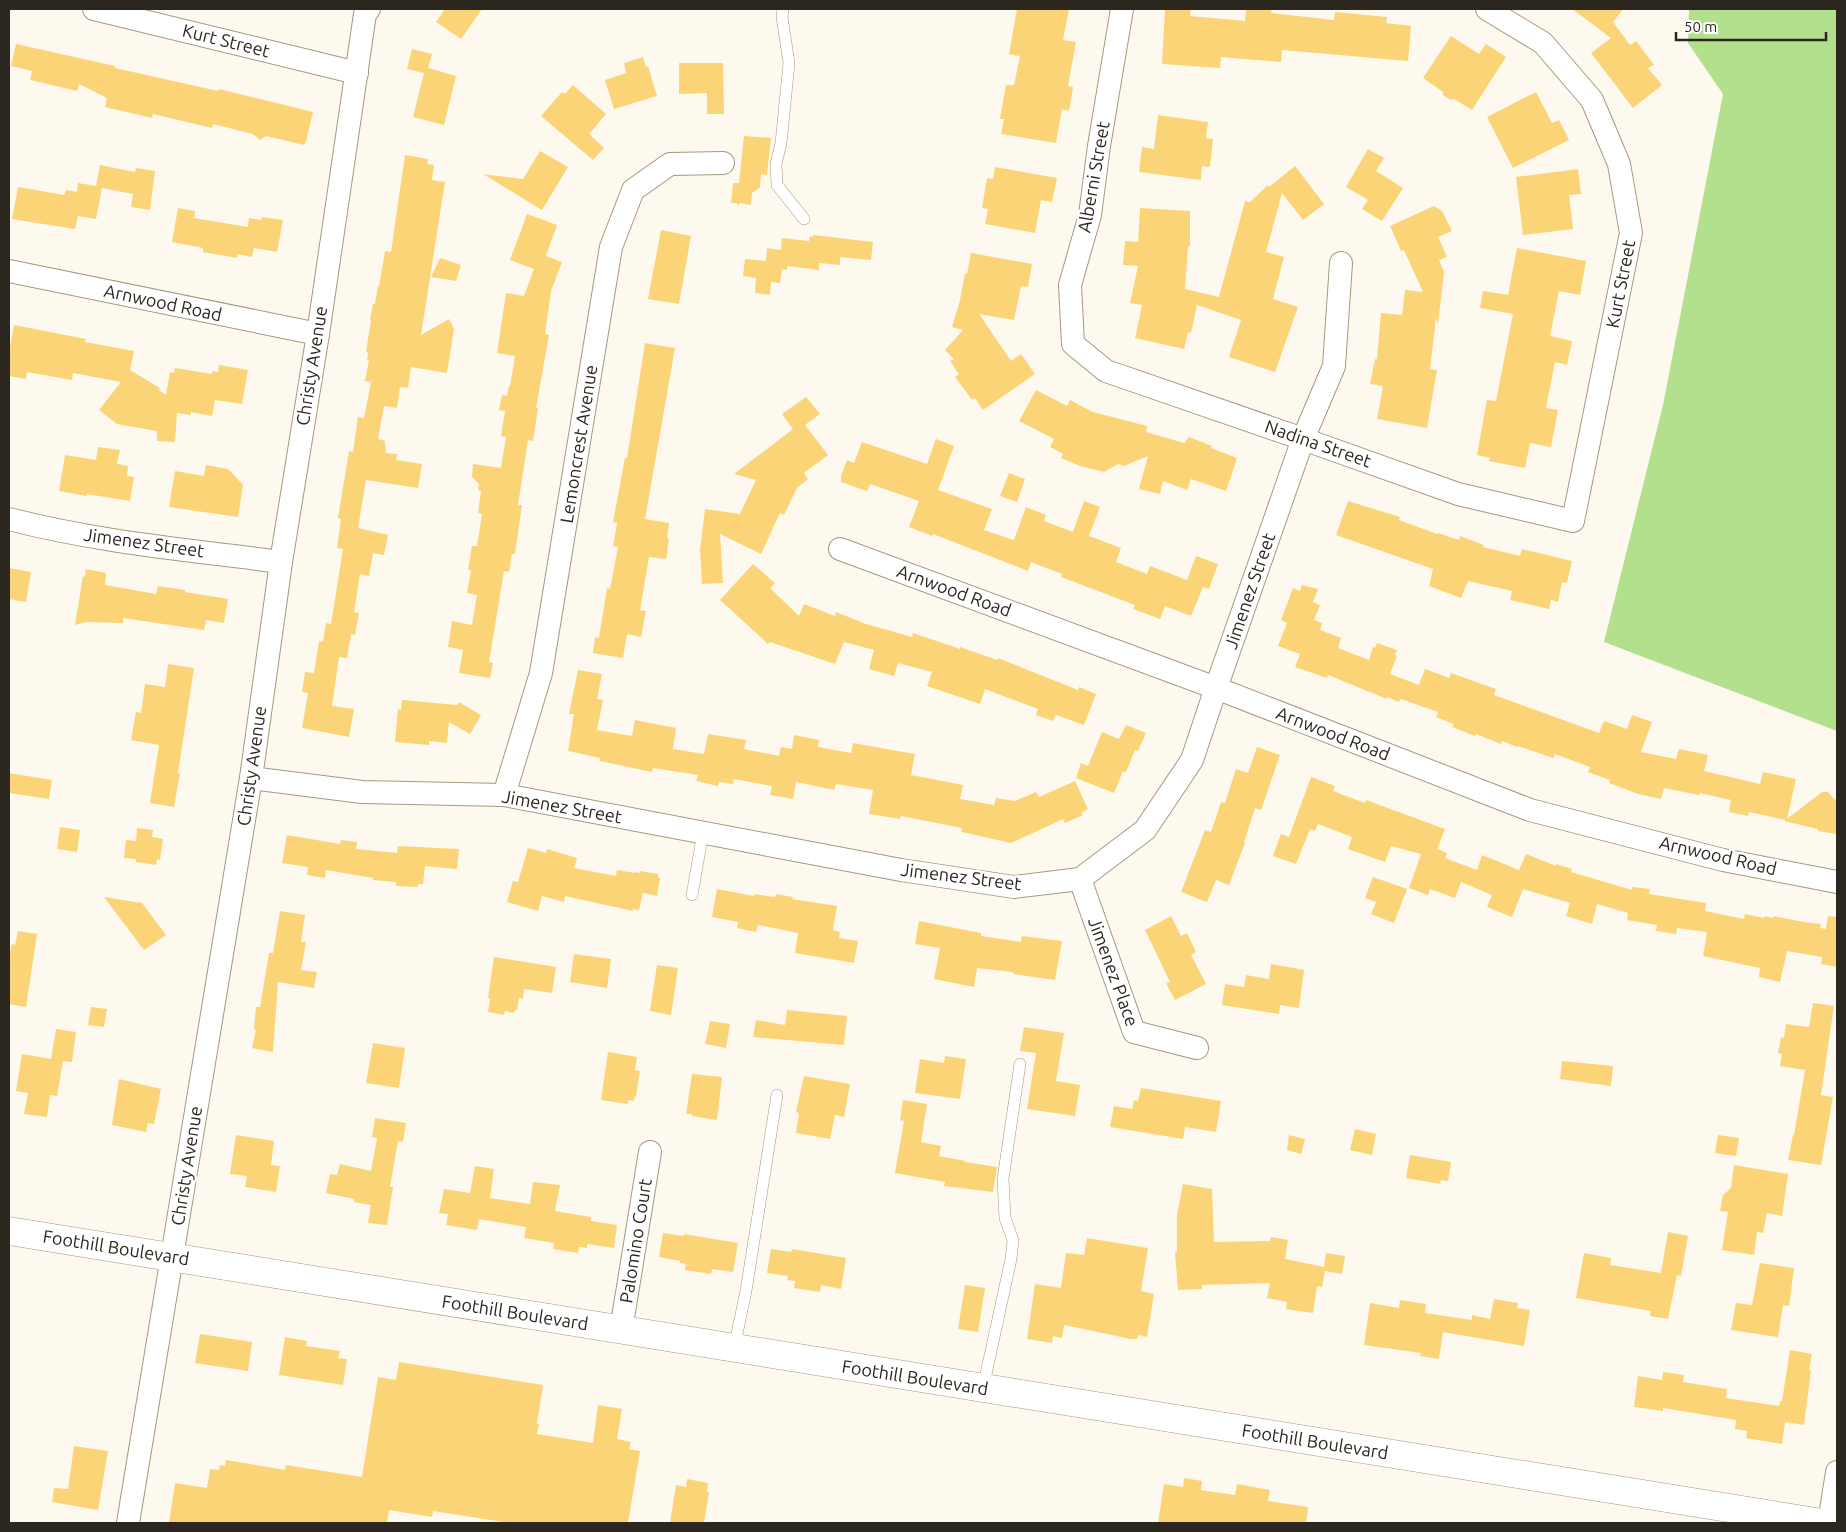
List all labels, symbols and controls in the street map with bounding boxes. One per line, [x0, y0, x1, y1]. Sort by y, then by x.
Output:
scale bar [1676, 10, 1826, 42]
text: 50 m [1684, 18, 1717, 35]
street label: Kurt Street [180, 20, 272, 61]
street label: Alberni Street [1073, 120, 1113, 234]
street label: Kurt Street [1602, 238, 1638, 330]
street label: Arnwood Road [102, 280, 224, 324]
street label: Christy Avenue [292, 305, 330, 427]
street label: Lemoncrest Avenue [556, 363, 600, 525]
street label: Nadina Street [1263, 416, 1374, 471]
street label: Jimenez Street [83, 524, 206, 560]
street label: Jimenez Street [1220, 530, 1278, 651]
street label: Arnwood Road [895, 560, 1014, 620]
street label: Arnwood Road [1274, 702, 1393, 764]
street label: Christy Avenue [233, 705, 269, 827]
street label: Jimenez Street [501, 786, 624, 826]
street label: Arnwood Road [1658, 832, 1779, 878]
street label: Jimenez Street [900, 859, 1023, 893]
street label: Jimenez Place [1085, 915, 1143, 1029]
street label: Christy Avenue [167, 1105, 205, 1227]
street label: Palomino Court [615, 1177, 655, 1304]
street label: Foothill Boulevard [41, 1226, 191, 1268]
street label: Foothill Boulevard [440, 1291, 590, 1333]
street label: Foothill Boulevard [840, 1356, 990, 1398]
street label: Foothill Boulevard [1240, 1420, 1390, 1462]

